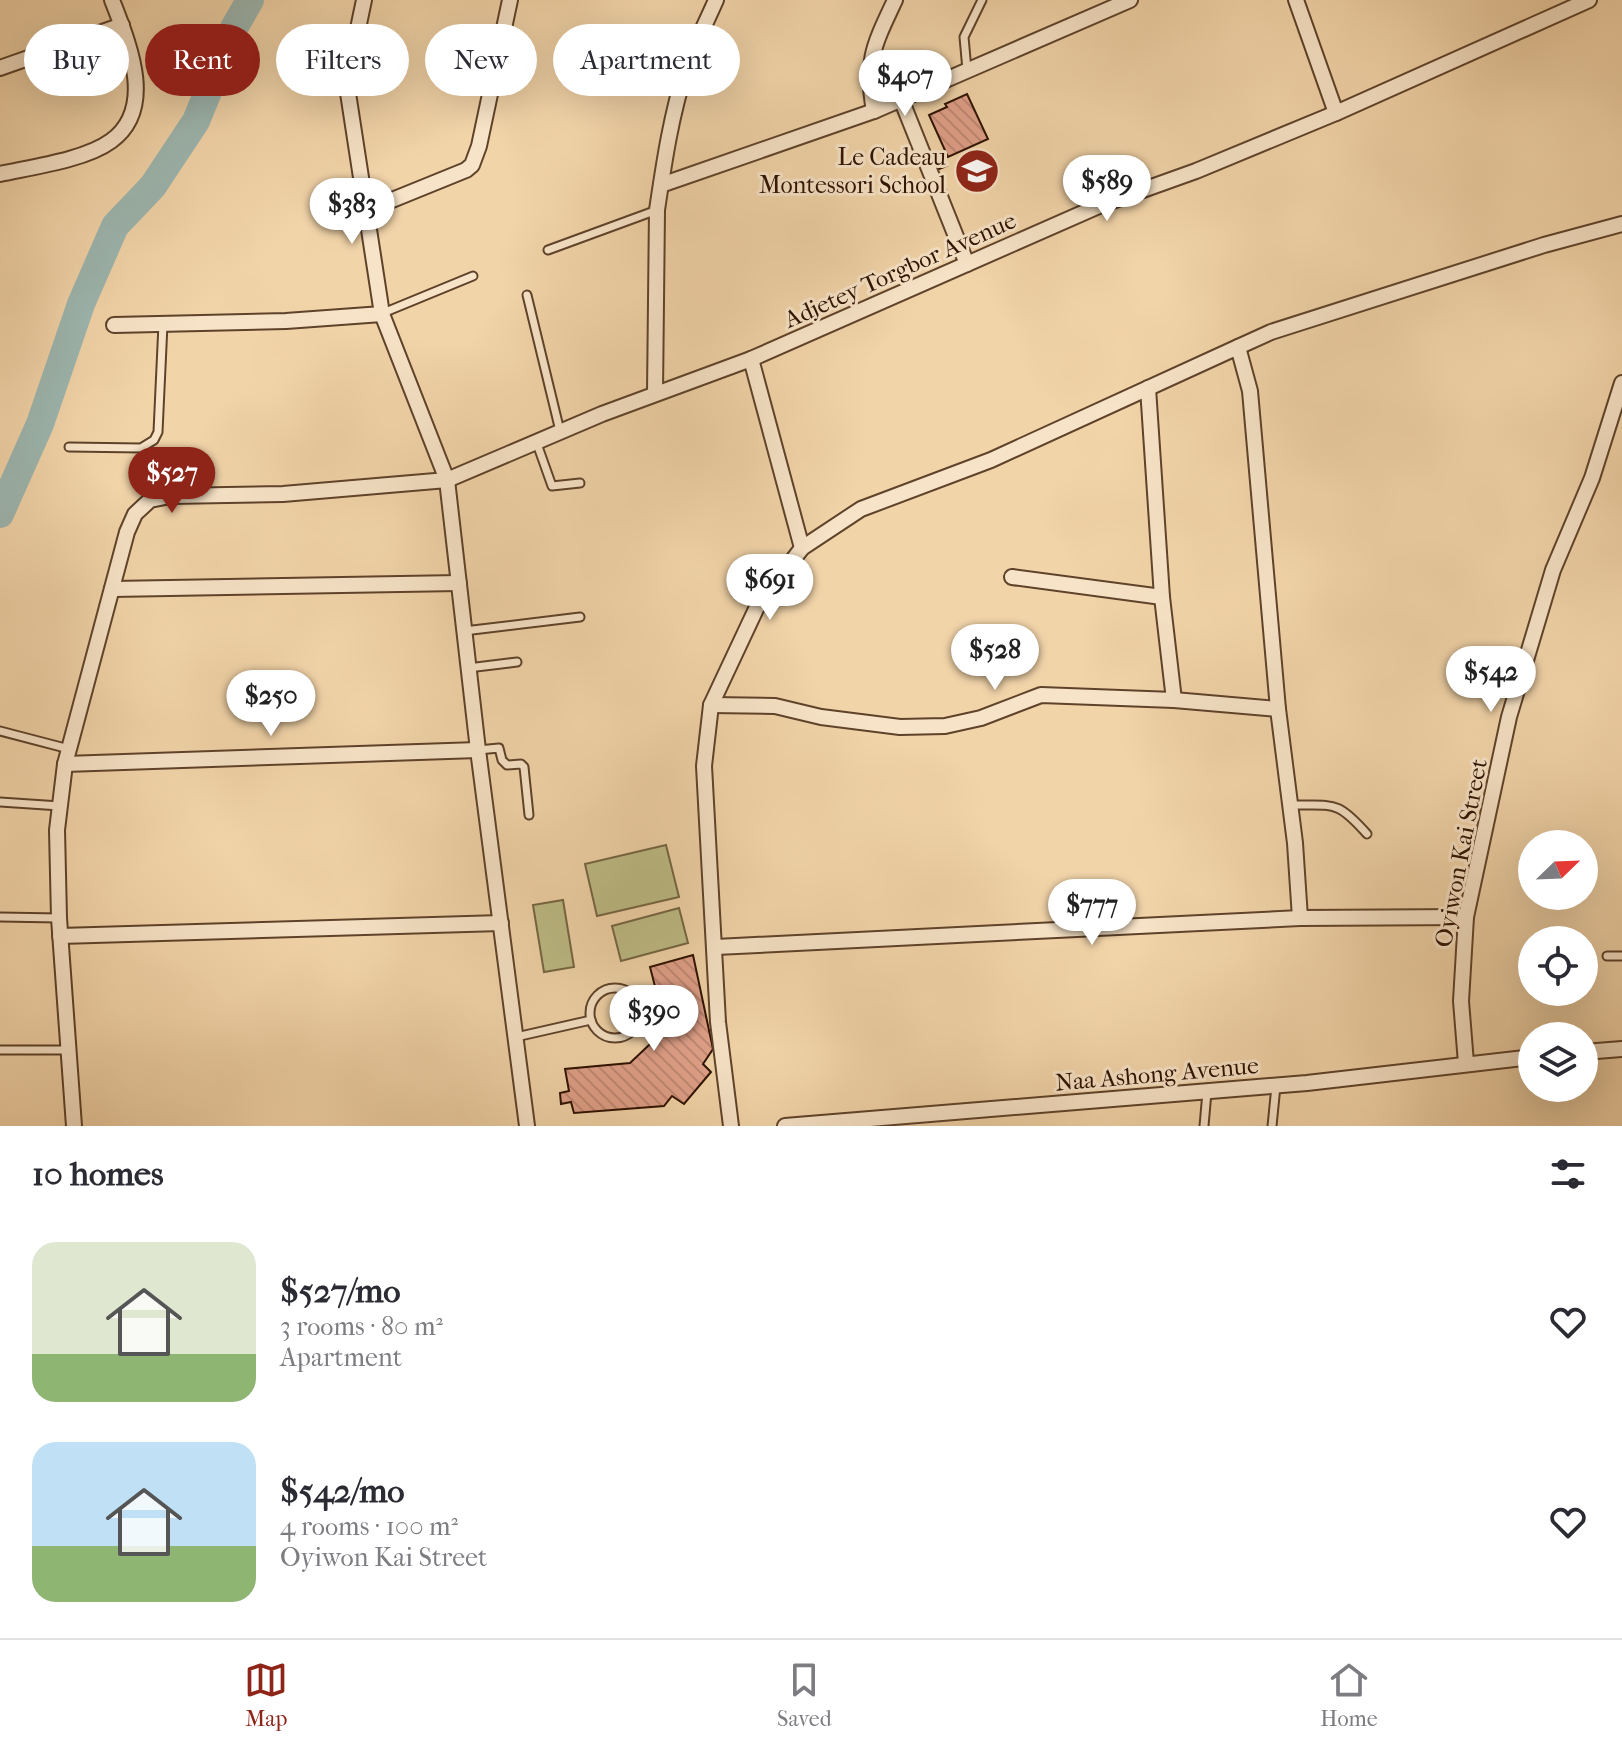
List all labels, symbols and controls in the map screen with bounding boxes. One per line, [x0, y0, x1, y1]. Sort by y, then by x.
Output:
chip: Buy [24, 24, 129, 96]
chip: Rent [145, 24, 260, 96]
chip: Filters [276, 24, 409, 96]
chip: New [425, 24, 537, 96]
chip: Apartment [553, 24, 740, 96]
pin: $407 [858, 50, 952, 118]
text: $407 [877, 60, 933, 91]
place label: Le Cadeau Montessori School [759, 143, 946, 199]
school or university icon: Le Cadeau Montessori School [953, 147, 1001, 195]
pin: $589 [1060, 155, 1154, 223]
text: $589 [1081, 165, 1133, 196]
pin: $383 [305, 178, 399, 246]
text: $383 [328, 188, 376, 219]
street label: Adjetey Torgbor Avenue [779, 206, 1020, 334]
pin: $527 [125, 447, 219, 515]
text: $527 [146, 457, 198, 488]
pin: $691 [723, 554, 817, 622]
text: $691 [744, 564, 796, 595]
pin: $528 [948, 624, 1042, 692]
text: $528 [969, 634, 1021, 665]
pin: $542 [1444, 646, 1538, 714]
text: $542 [1464, 656, 1518, 687]
pin: $250 [224, 670, 318, 738]
text: $250 [244, 680, 298, 711]
street label: Oyiwon Kai Street [1429, 756, 1493, 950]
north arrow [1518, 830, 1598, 910]
map controls [1518, 830, 1598, 1102]
pin: $777 [1045, 879, 1139, 947]
text: $777 [1066, 889, 1118, 920]
button: locate [1518, 926, 1598, 1006]
pin: $390 [607, 985, 701, 1053]
text: $390 [628, 995, 680, 1026]
button: layers [1518, 1022, 1598, 1102]
street label: Naa Ashong Avenue [1054, 1051, 1260, 1097]
icon: filters [1546, 1152, 1590, 1196]
text: 10 homes [32, 1154, 163, 1194]
text: $527/mo [280, 1271, 401, 1311]
icon: home [96, 1274, 192, 1370]
icon: heart [1546, 1300, 1590, 1344]
text: 3 rooms · 80 m² [280, 1311, 443, 1342]
text: Apartment [280, 1342, 402, 1373]
text: $542/mo [280, 1471, 405, 1511]
icon: home [96, 1474, 192, 1570]
icon: heart [1546, 1500, 1590, 1544]
text: 4 rooms · 100 m² [280, 1511, 458, 1542]
text: Oyiwon Kai Street [280, 1542, 487, 1573]
tab: Map [244, 1658, 288, 1732]
tab: Saved [777, 1658, 832, 1732]
tab: Home [1320, 1658, 1378, 1732]

